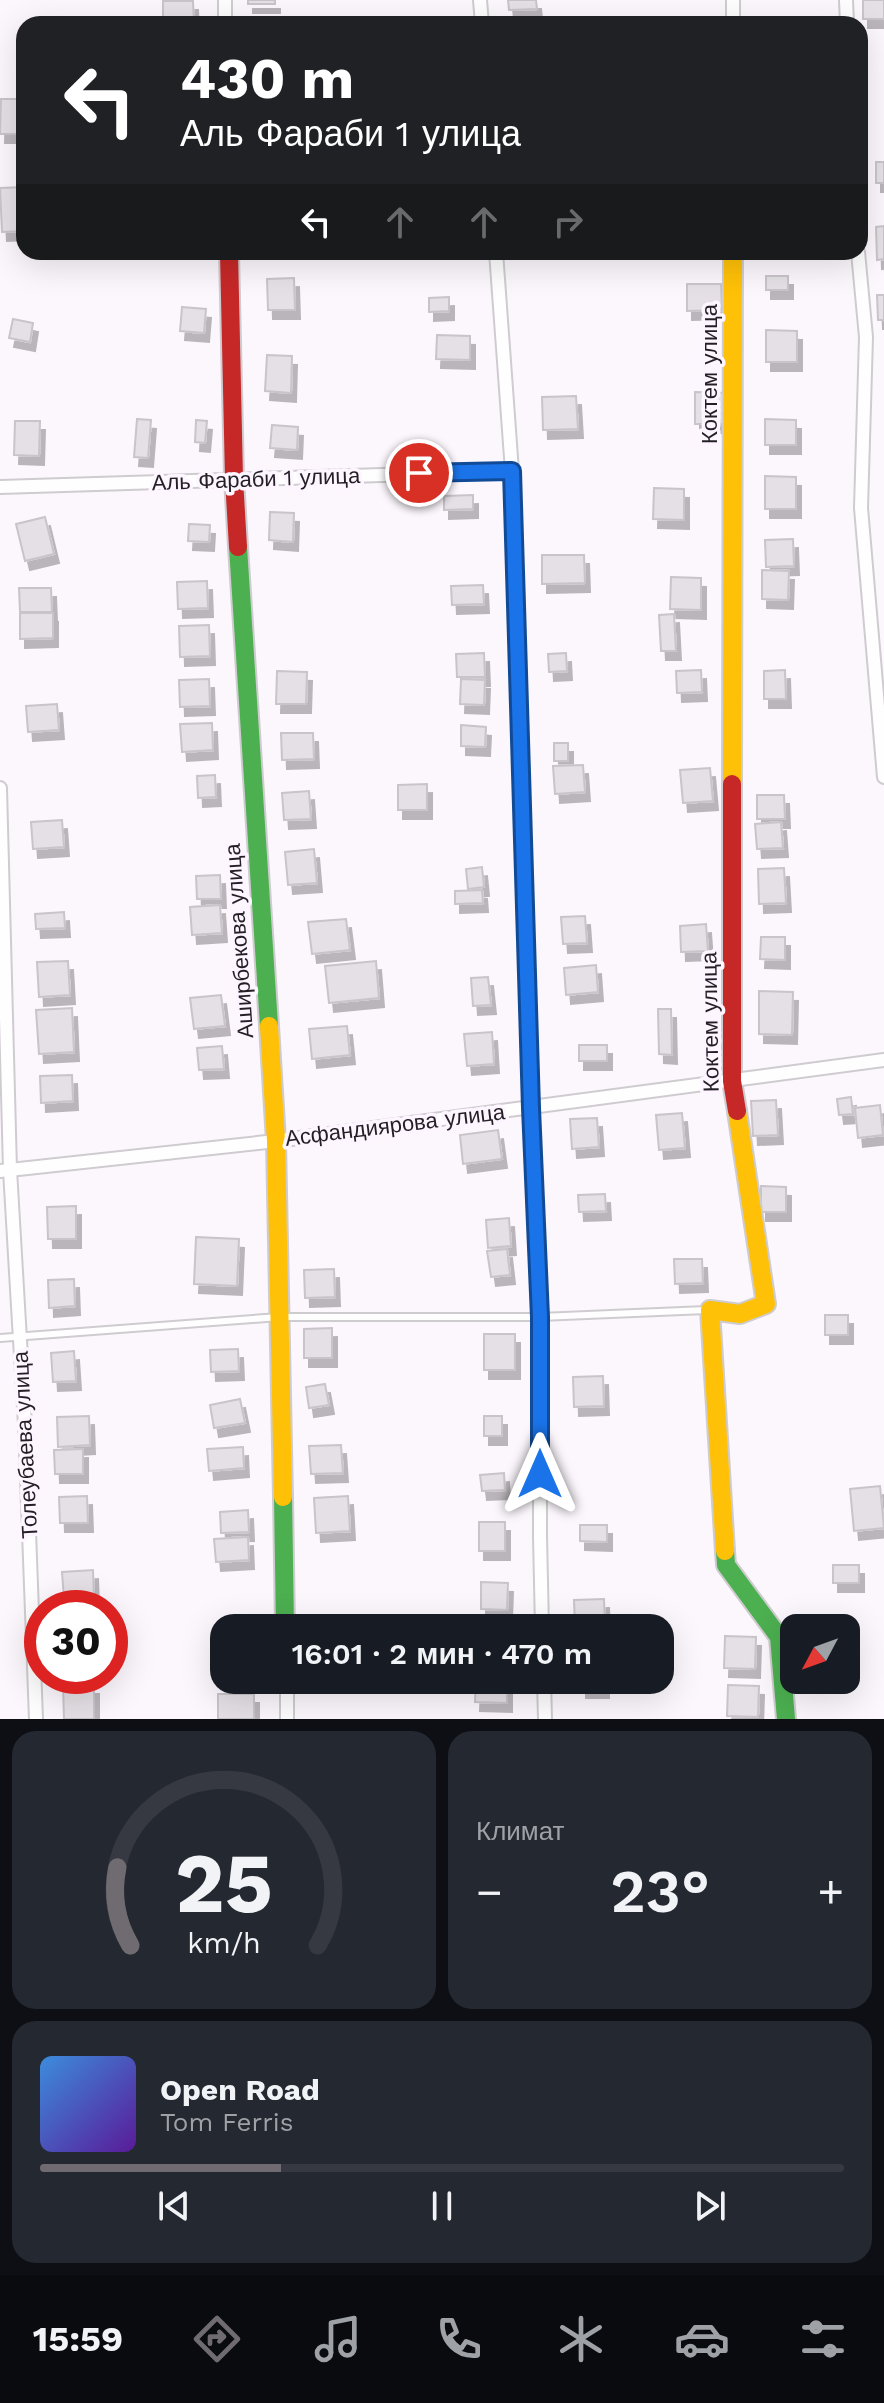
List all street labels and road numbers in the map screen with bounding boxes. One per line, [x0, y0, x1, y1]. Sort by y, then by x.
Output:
street label: Коктем улица [697, 303, 722, 444]
street label: Аль Фараби 1 улица [151, 463, 361, 495]
street label: Аширбекова улица [220, 842, 258, 1039]
street label: Коктем улица [696, 951, 724, 1092]
street label: Асфандиярова улица [284, 1099, 507, 1151]
street label: Толеубаева улица [8, 1350, 42, 1539]

